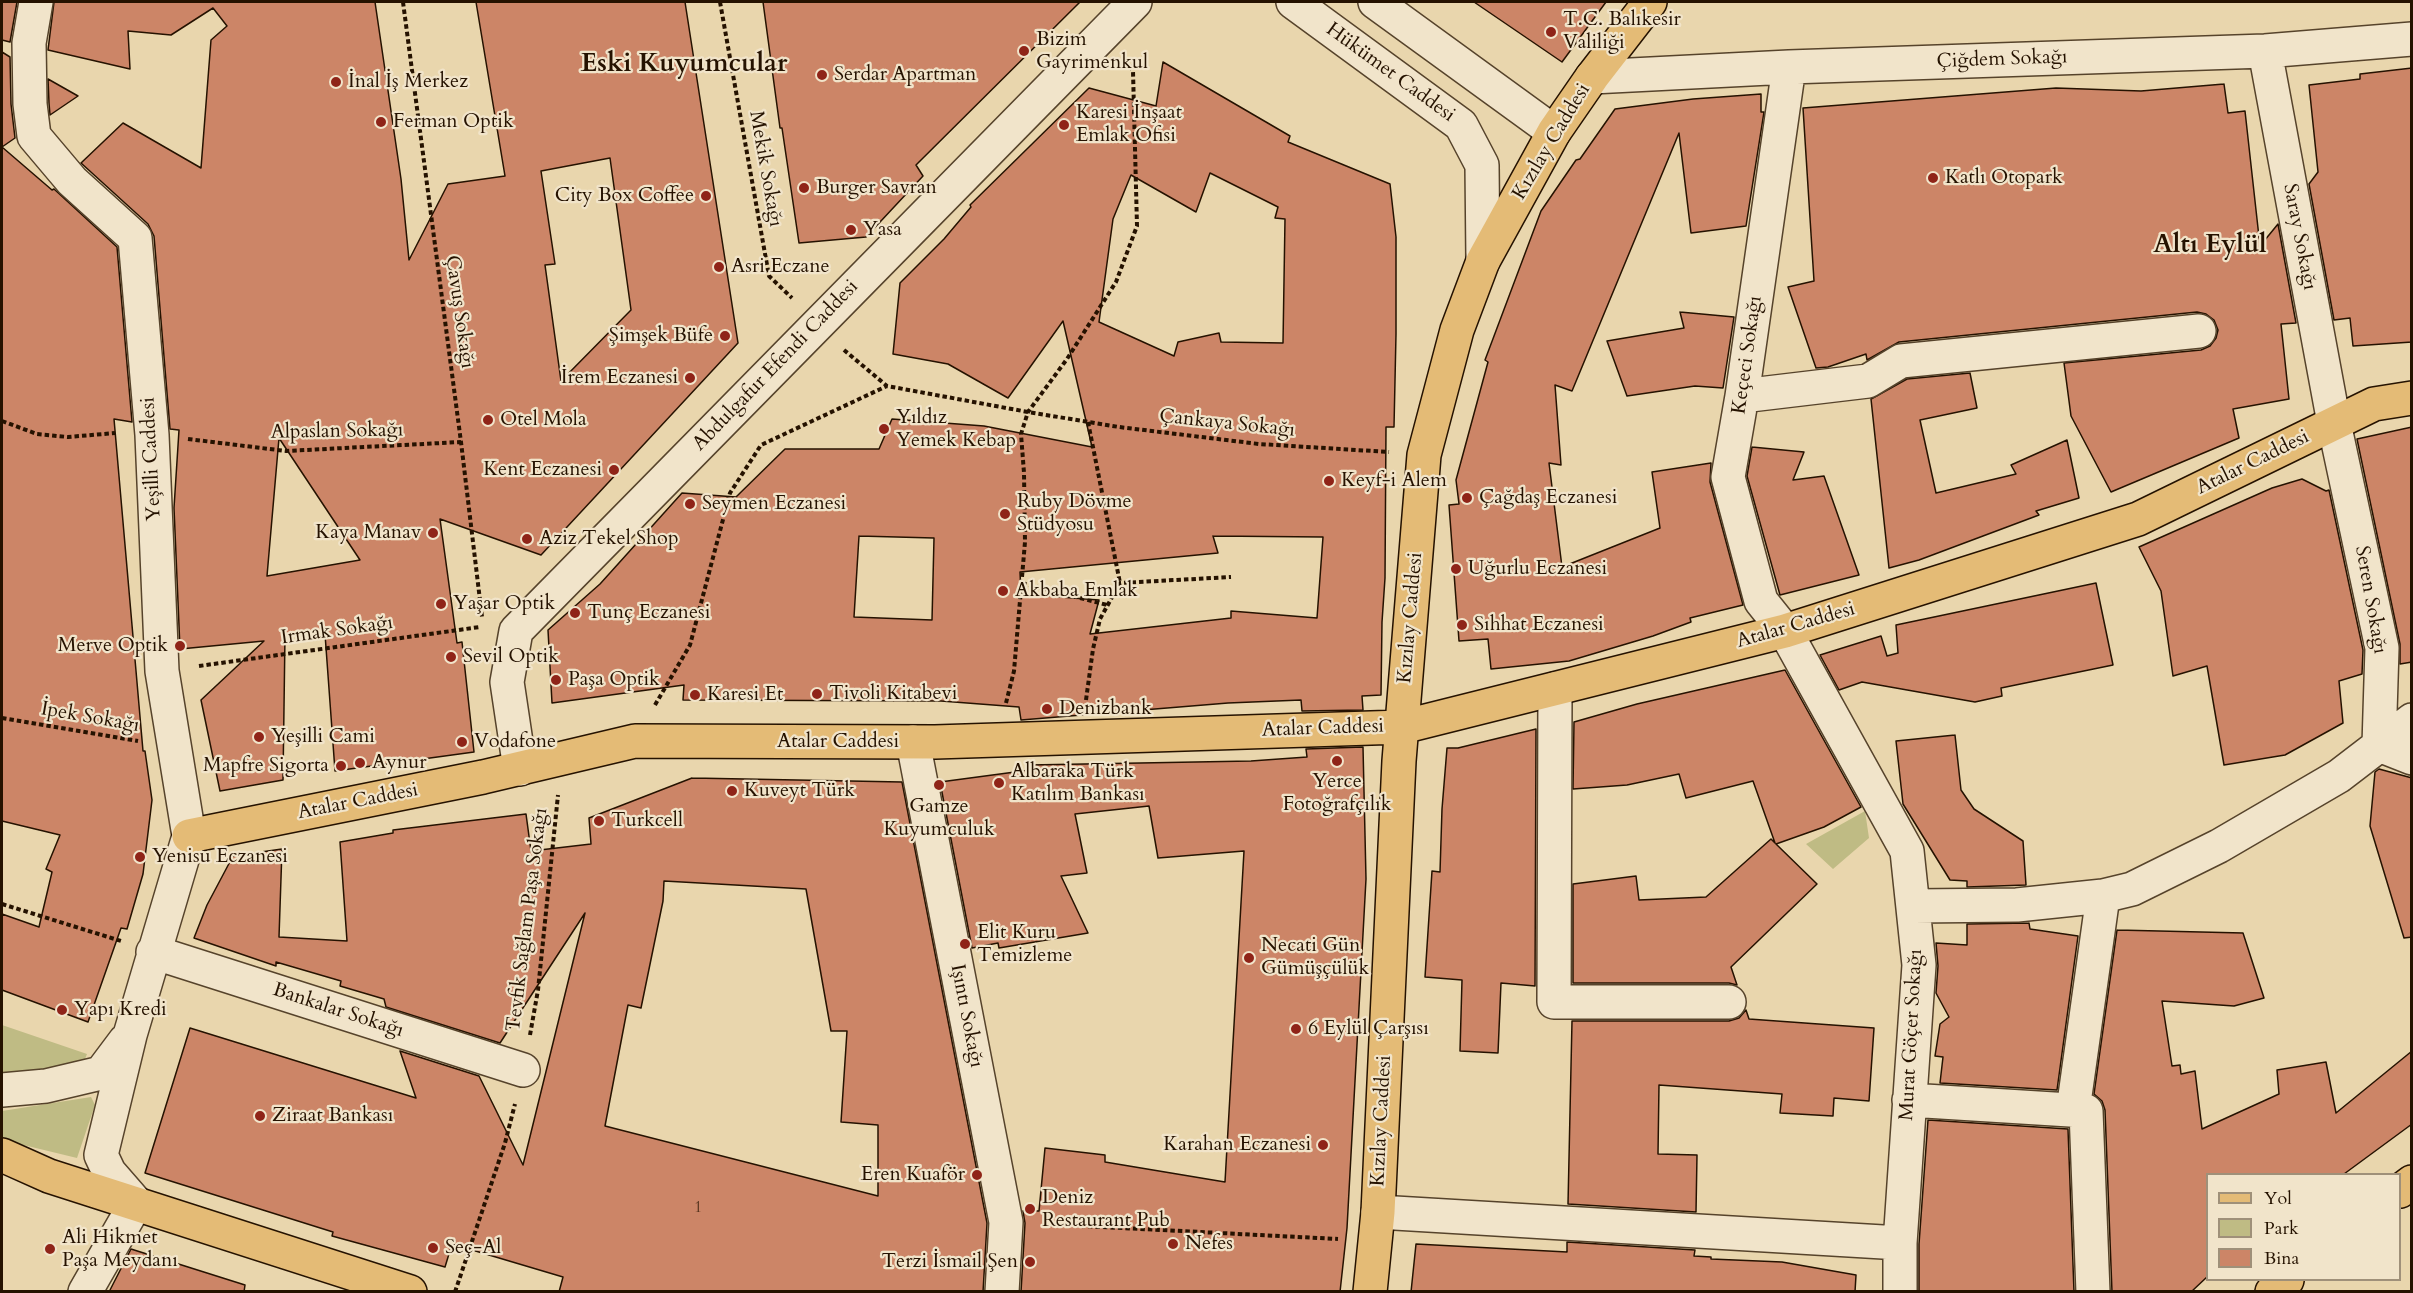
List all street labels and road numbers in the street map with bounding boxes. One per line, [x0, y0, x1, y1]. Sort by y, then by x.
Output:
street label: Hükümet Caddesi [1321, 18, 1459, 128]
street label: Çiğdem Sokağı [1936, 46, 2068, 74]
street label: Kızılay Caddesi [1508, 80, 1596, 204]
street label: Mekik Sokağı [743, 109, 787, 229]
street label: Saray Sokağı [2277, 182, 2321, 292]
street label: Çavuş Sokağı [439, 254, 479, 370]
street label: Abdulgafur Efendi Caddesi [688, 276, 864, 456]
street label: Keçeci Sokağı [1728, 294, 1768, 416]
street label: Yeşilli Caddesi [137, 396, 167, 522]
street label: Çankaya Sokağı [1158, 405, 1296, 443]
street label: Alpaslan Sokağı [270, 419, 404, 445]
street label: Atalar Caddesi [2193, 425, 2313, 501]
street label: Seren Sokağı [2349, 544, 2391, 656]
street label: Kızılay Caddesi [1393, 552, 1429, 684]
street label: Atalar Caddesi [1734, 598, 1858, 654]
street label: Irmak Sokağı [279, 611, 395, 651]
street label: İpek Sokağı [39, 698, 141, 738]
street label: Atalar Caddesi [1262, 715, 1384, 743]
street label: Atalar Caddesi [777, 730, 899, 754]
street label: Atalar Caddesi [296, 779, 420, 825]
street label: Tevfik Sağlam Paşa Sokağı [502, 807, 554, 1033]
street label: Murat Göçer Sokağı [1896, 949, 1928, 1121]
street label: Işıntı Sokağı [944, 962, 988, 1070]
street label: Bankalar Sokağı [269, 979, 407, 1043]
street label: Kızılay Caddesi [1367, 1055, 1397, 1187]

